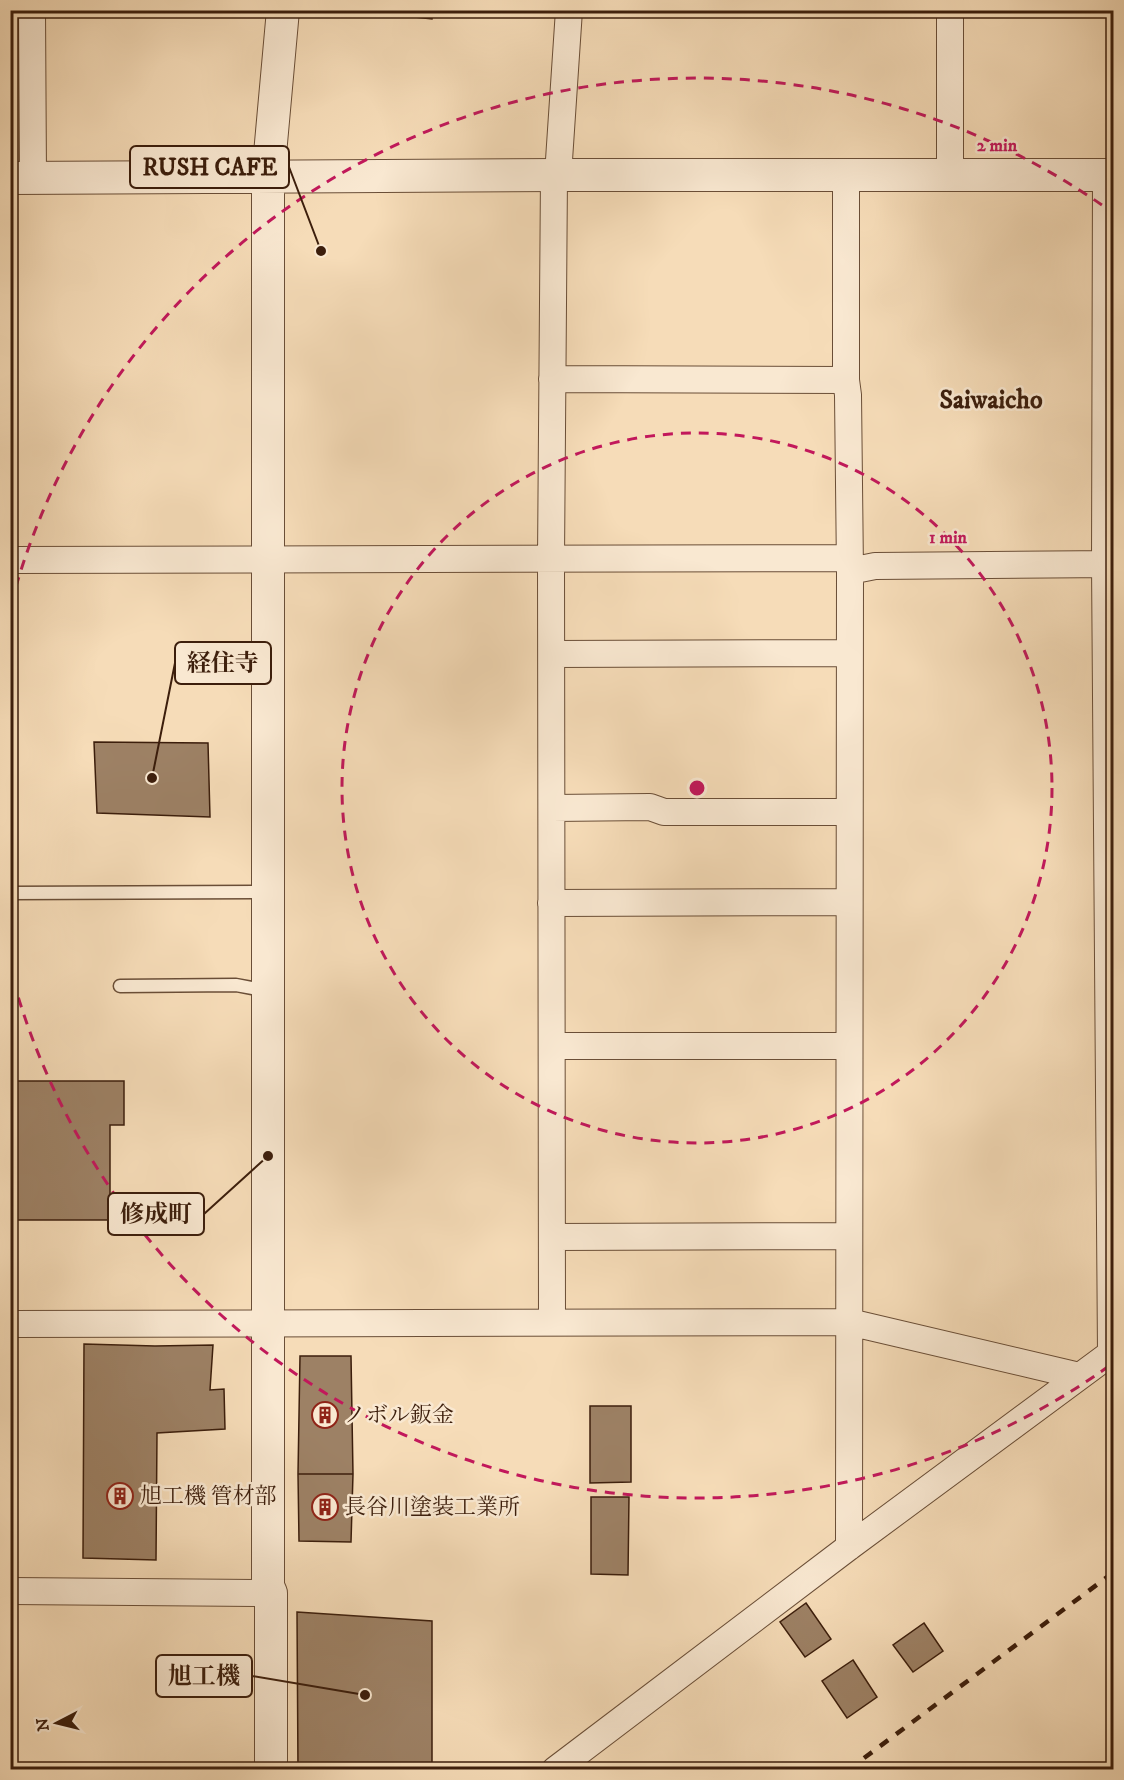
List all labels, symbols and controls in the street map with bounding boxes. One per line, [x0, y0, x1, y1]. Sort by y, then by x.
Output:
text: 2 min [977, 135, 1018, 157]
callout: RUSH CAFE [130, 146, 289, 188]
text: RUSH CAFE [143, 153, 277, 183]
district label: Saiwaicho [939, 384, 1043, 417]
text: 1 min [929, 527, 968, 549]
callout: 経住寺 [175, 642, 271, 684]
text: 経住寺 [187, 649, 259, 679]
centre of rings [687, 778, 707, 798]
callout: 修成町 [108, 1193, 204, 1235]
text: 修成町 [120, 1200, 192, 1230]
building icon: ノボル鈑金 [310, 1400, 340, 1430]
place label: ノボル鈑金 [344, 1402, 454, 1429]
building icon: 旭工機 管材部 [105, 1481, 135, 1511]
place label: 旭工機 管材部 [140, 1483, 277, 1510]
building icon: 長谷川塗装工業所 [310, 1492, 340, 1522]
place label: 長谷川塗装工業所 [344, 1494, 520, 1521]
callout: 旭工機 [156, 1655, 252, 1697]
text: 旭工機 [168, 1662, 240, 1692]
north arrow [27, 1693, 87, 1753]
text: N [32, 1717, 54, 1732]

